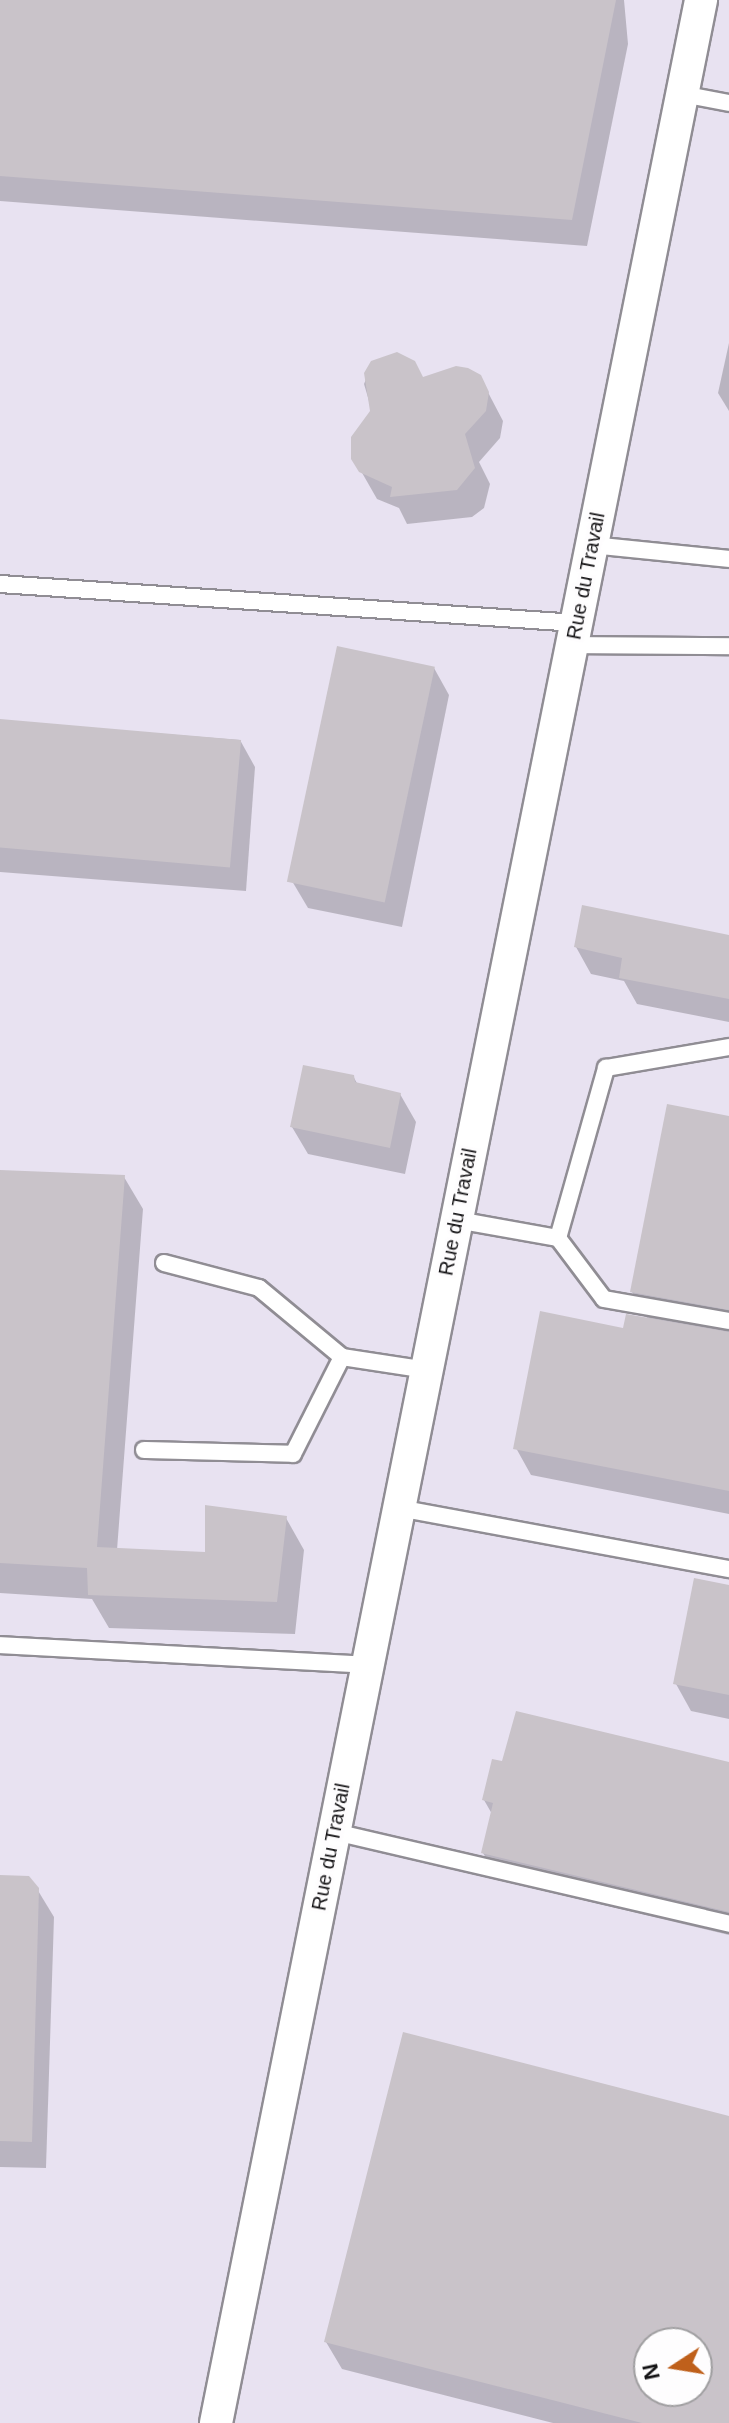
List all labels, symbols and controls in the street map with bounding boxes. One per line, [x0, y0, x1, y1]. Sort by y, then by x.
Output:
street label: Rue du Travail [562, 510, 610, 642]
street label: Rue du Travail [434, 1146, 482, 1278]
street label: Rue du Travail [307, 1781, 355, 1913]
north arrow [633, 2327, 713, 2407]
text: N [637, 2361, 665, 2382]

